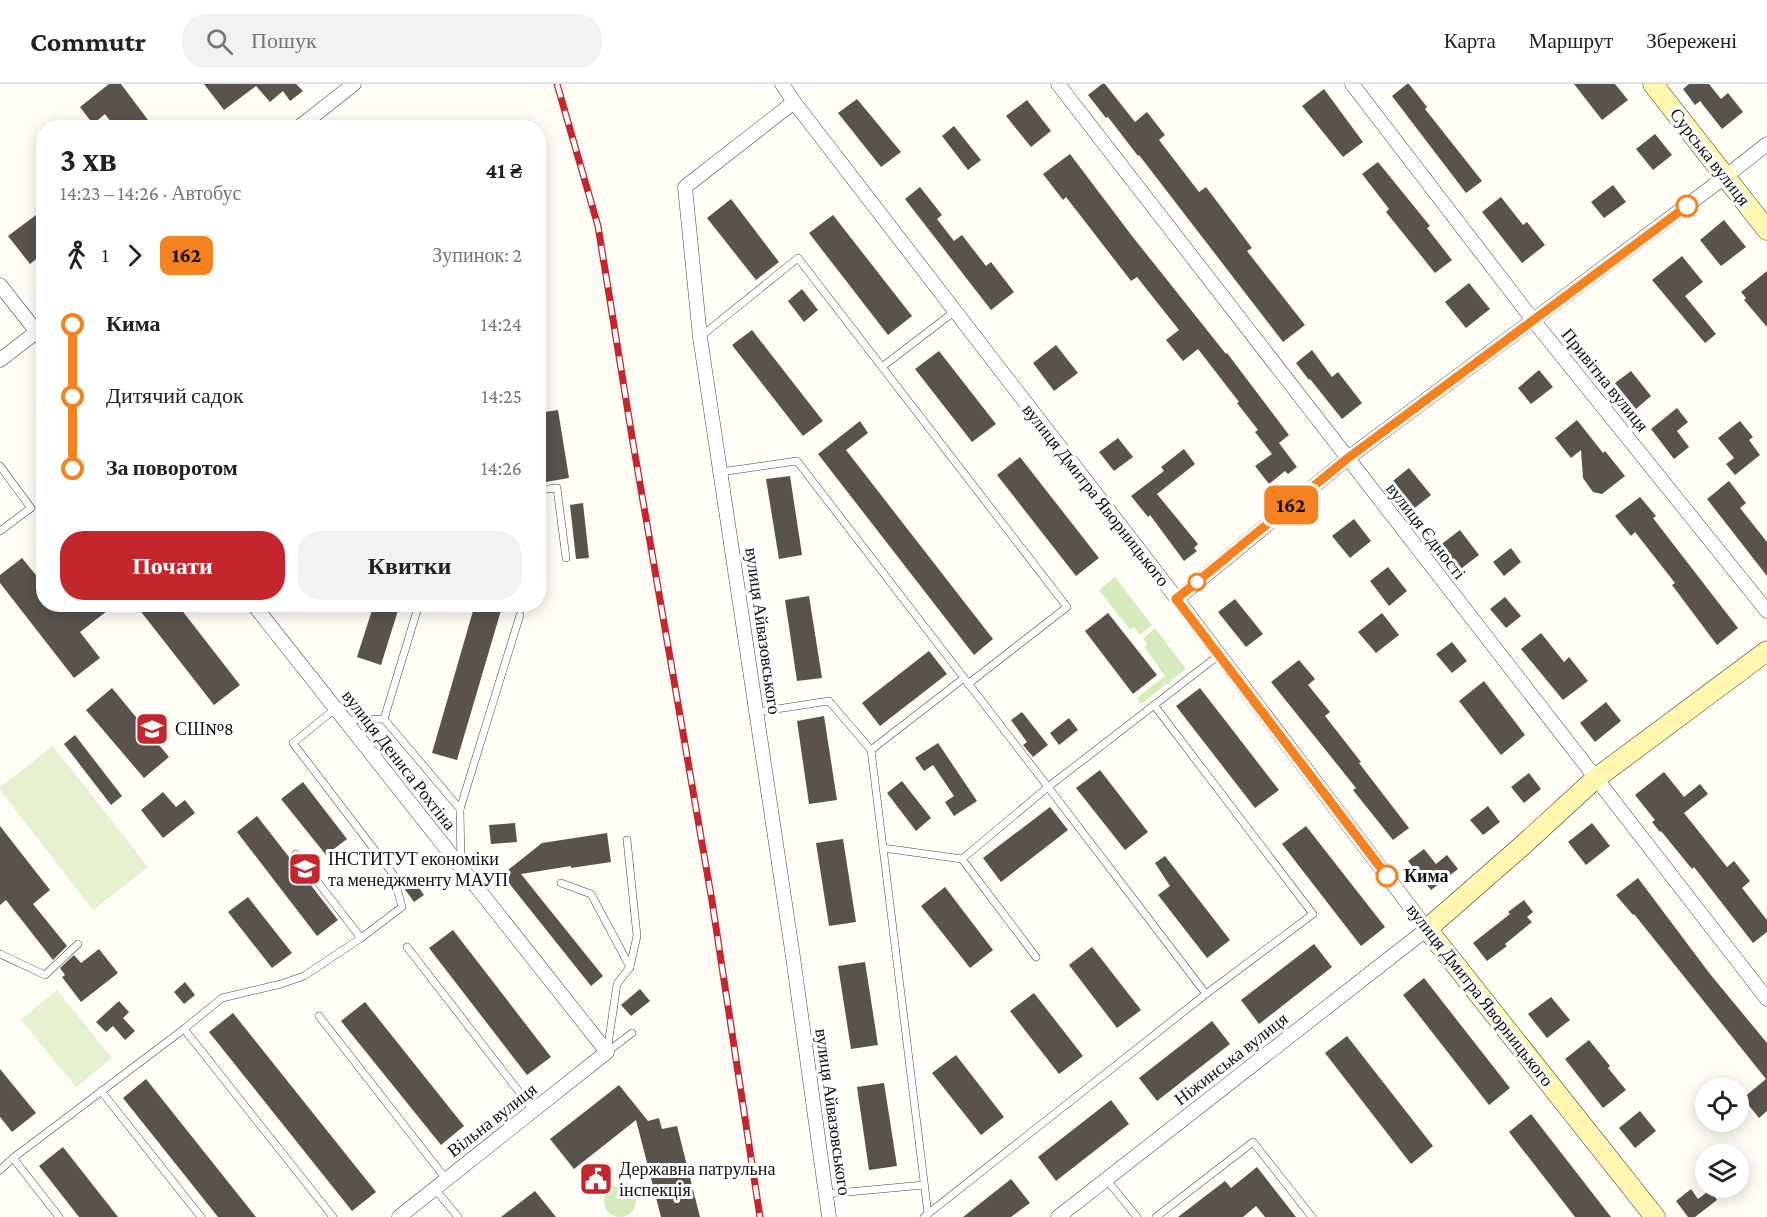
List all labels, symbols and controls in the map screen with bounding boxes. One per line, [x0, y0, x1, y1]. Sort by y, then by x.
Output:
search box [182, 14, 602, 68]
icon: search [203, 25, 236, 58]
text: Commutr [30, 26, 146, 57]
text: Пошук [251, 28, 317, 53]
text: Карта [1444, 29, 1496, 53]
text: Маршрут [1529, 29, 1613, 53]
text: Збережені [1646, 29, 1737, 53]
street label: Сурська вулиця [1666, 104, 1754, 210]
text: 3 хв [60, 141, 117, 178]
text: 41 ₴ [485, 158, 522, 183]
text: 14:23 – 14:26 · Автобус [60, 182, 241, 204]
unlabelled marker [1676, 195, 1698, 217]
icon: walk [60, 239, 93, 272]
icon: forward [118, 239, 151, 272]
text: 162 [172, 243, 201, 267]
text: 1 [102, 244, 109, 266]
text: Зупинок: 2 [432, 244, 522, 266]
text: Кима [106, 311, 160, 336]
text: 14:24 [481, 313, 522, 335]
street label: Привітна вулиця [1557, 325, 1653, 435]
text: Дитячий садок [106, 383, 244, 408]
text: 14:25 [482, 385, 522, 407]
street label: вулиця Дмитра Яворницького [1019, 400, 1173, 590]
text: За поворотом [106, 455, 238, 480]
text: 14:26 [481, 457, 522, 479]
street label: вулиця Єдності [1382, 479, 1470, 583]
line badge: 162 [1256, 486, 1326, 524]
text: 162 [1276, 493, 1306, 517]
button: Почати [60, 531, 285, 600]
button: Квитки [297, 531, 522, 600]
street label: вулиця Айвазовського [741, 546, 785, 716]
unlabelled marker [1188, 573, 1206, 591]
street label: вулиця Дениса Рохтіна [338, 686, 460, 834]
school or university icon: СШ№8 [134, 711, 170, 747]
place label: СШ№8 [175, 719, 234, 739]
place label: ІНСТИТУТ економіки та менеджменту МАУП [328, 849, 508, 890]
school or university icon: ІНСТИТУТ економіки та менеджменту МАУП [287, 851, 323, 887]
marker: Кима [1376, 865, 1398, 887]
place label: Кима [1404, 866, 1449, 886]
street label: вулиця Дмитра Яворницького [1403, 900, 1557, 1090]
street label: Ніжинська вулиця [1170, 1009, 1292, 1109]
street label: вулиця Айвазовського [811, 1027, 855, 1197]
map controls [1695, 1078, 1749, 1198]
button: locate [1695, 1078, 1749, 1132]
street label: Вільна вулиця [443, 1079, 541, 1161]
button: layers [1695, 1144, 1749, 1198]
place label: Державна патрульна інспекція [619, 1159, 775, 1200]
public building icon: Державна патрульна інспекція [578, 1161, 614, 1197]

